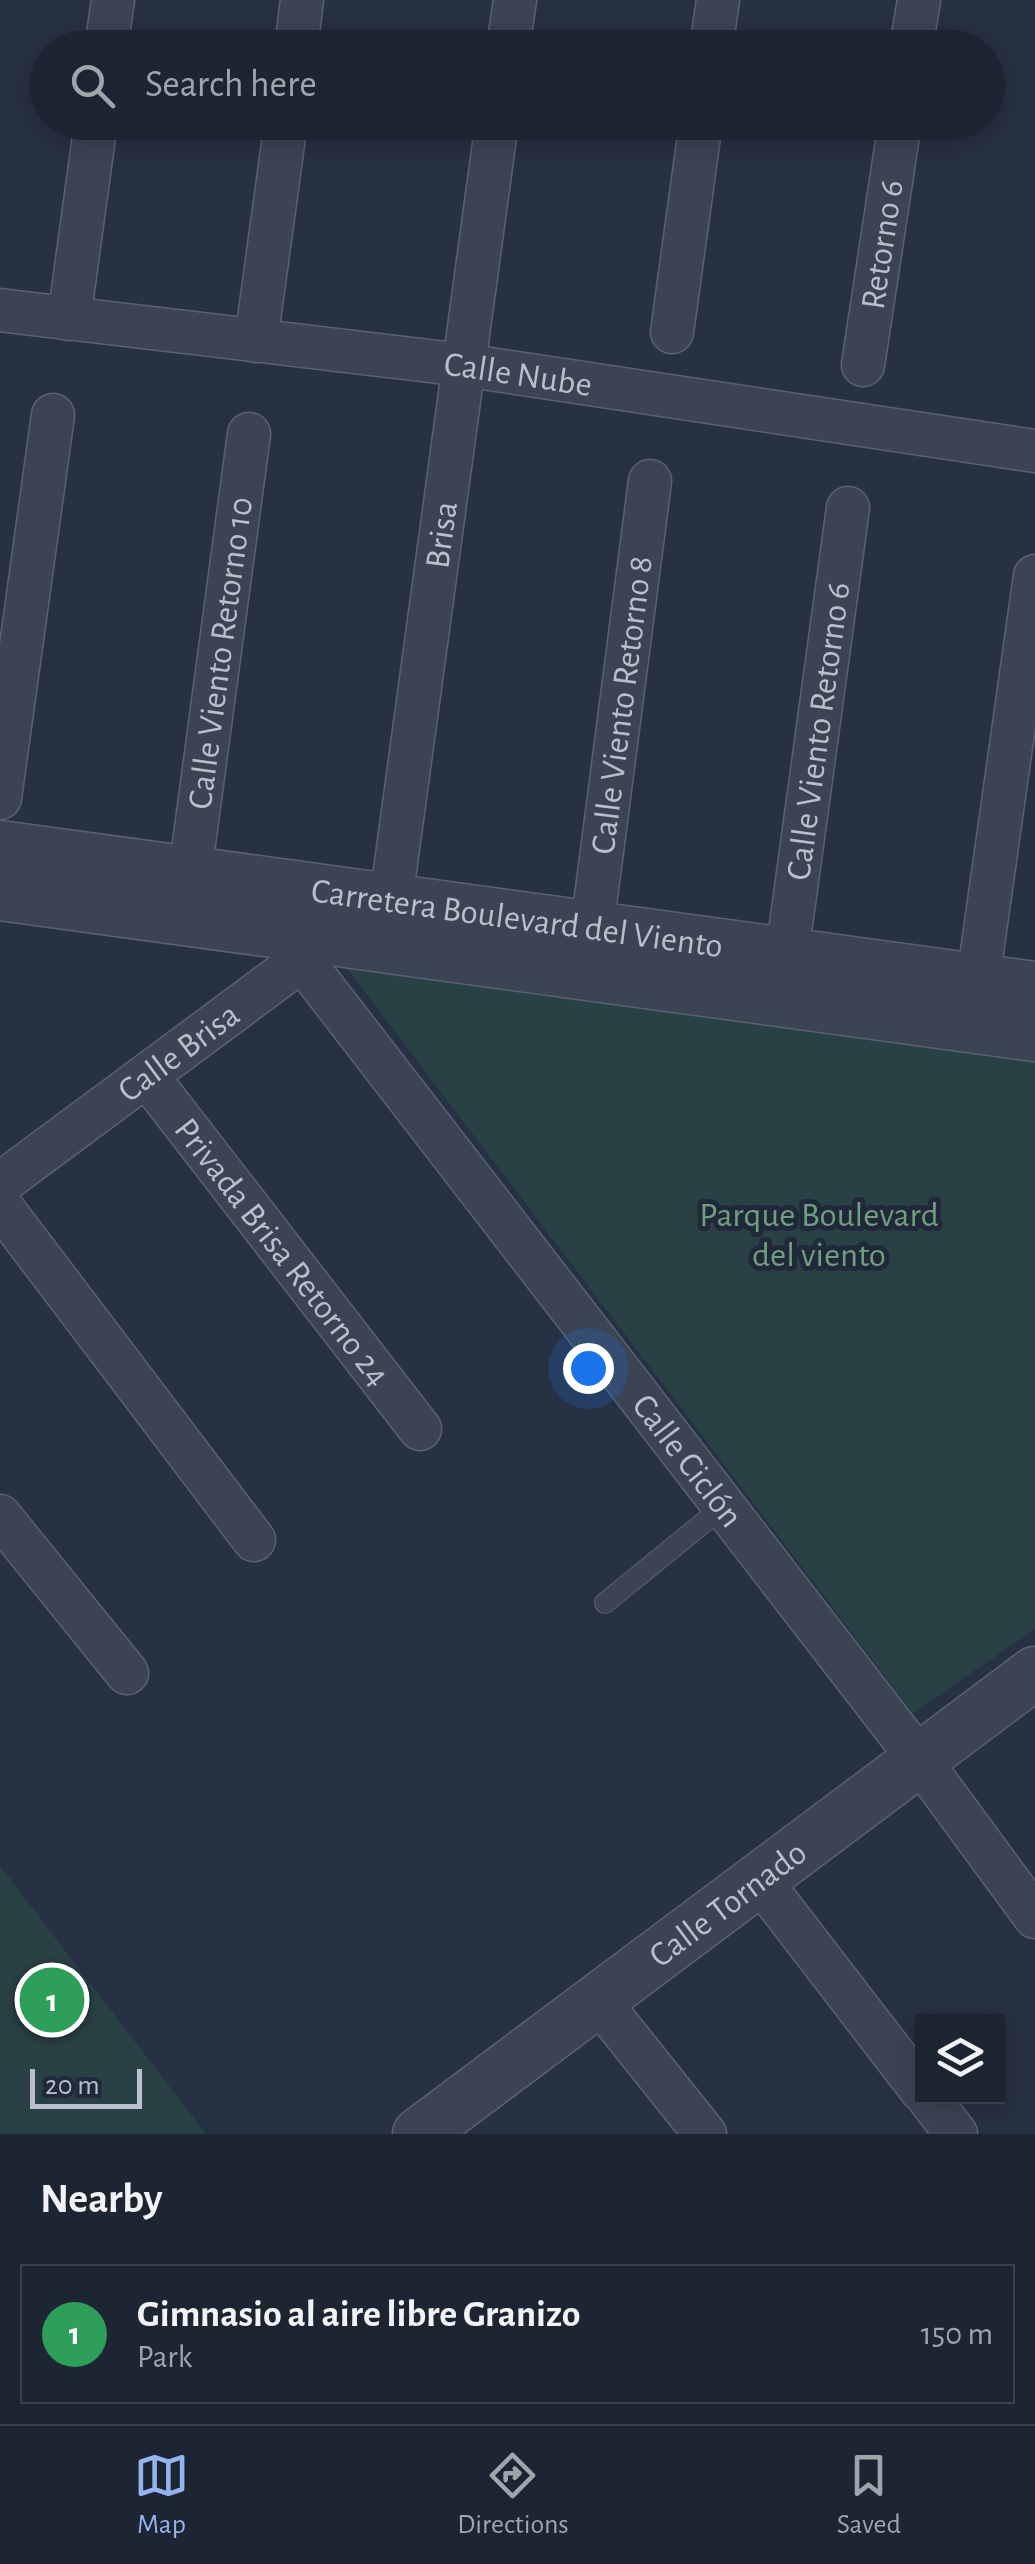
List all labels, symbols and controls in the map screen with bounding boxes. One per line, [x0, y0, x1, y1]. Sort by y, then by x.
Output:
search box [30, 30, 1005, 140]
icon: search [65, 58, 120, 113]
text: Search here [145, 66, 317, 104]
street label: Retorno 6 [856, 177, 910, 312]
street label: Calle Nube [442, 347, 594, 403]
street label: Calle Viento Retorno 10 [183, 495, 259, 811]
street label: Brisa [420, 499, 464, 571]
street label: Calle Viento Retorno 8 [586, 554, 659, 856]
street label: Calle Viento Retorno 6 [781, 580, 857, 882]
street label: Carretera Boulevard del Viento [309, 874, 725, 964]
street label: Calle Brisa [112, 997, 246, 1109]
street label: Privada Brisa Retorno 24 [167, 1112, 396, 1393]
park label: Parque Boulevard del viento [699, 1198, 939, 1273]
your location [563, 1343, 614, 1394]
street label: Calle Ciclón [625, 1388, 749, 1534]
street label: Calle Tornado [643, 1835, 813, 1974]
pin: 1 [20, 1962, 84, 2038]
map controls [915, 2014, 1005, 2104]
button: layers [915, 2014, 1005, 2104]
scale bar [30, 2064, 142, 2108]
text: 20 m [45, 2072, 100, 2100]
text: Nearby [40, 2178, 163, 2220]
text: Gimnasio al aire libre Granizo [137, 2296, 581, 2334]
text: 1 [69, 2318, 80, 2350]
text: 150 m [921, 2318, 993, 2350]
text: Park [137, 2341, 192, 2373]
tab: Map [134, 2448, 189, 2542]
tab: Directions [457, 2448, 569, 2542]
tab: Saved [837, 2448, 901, 2542]

